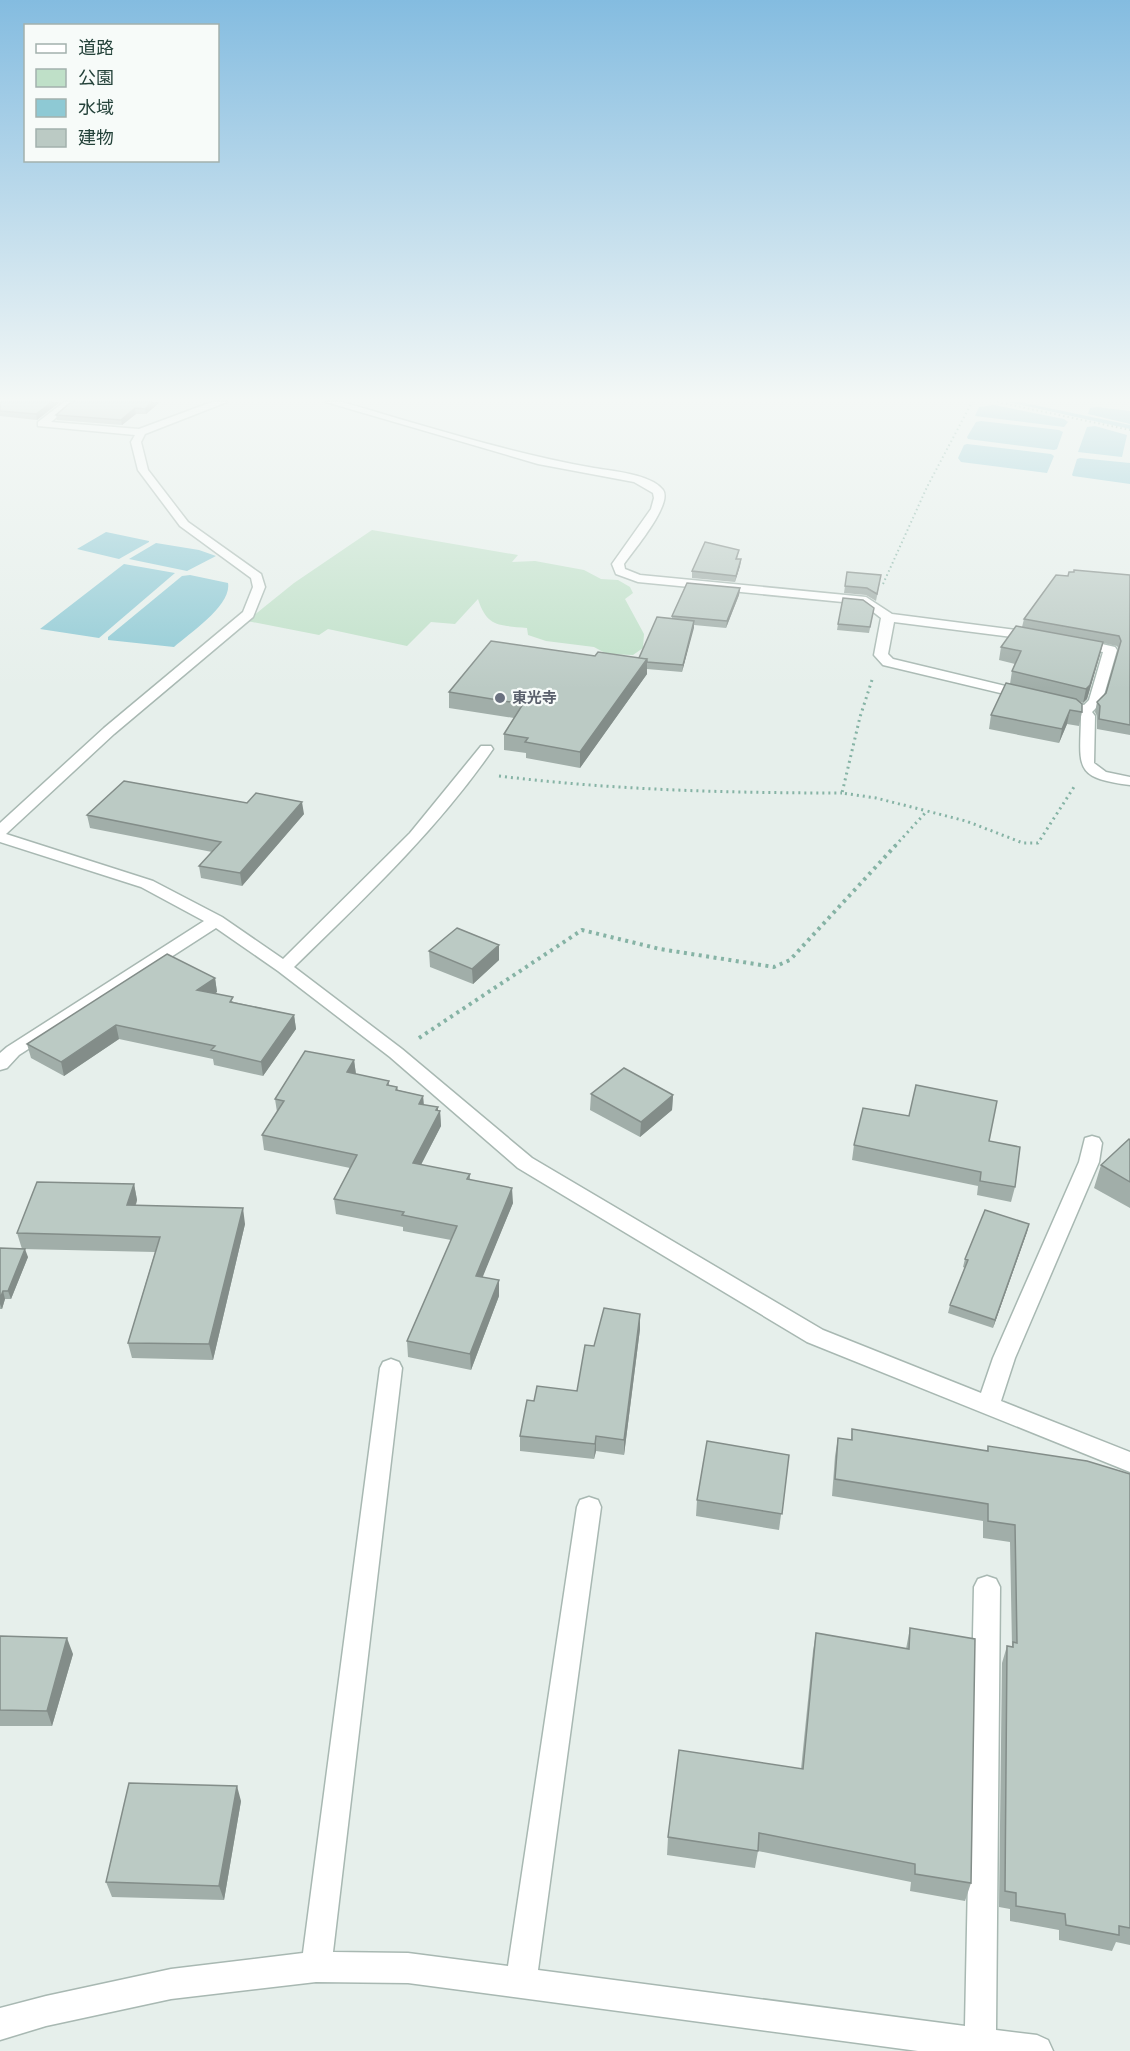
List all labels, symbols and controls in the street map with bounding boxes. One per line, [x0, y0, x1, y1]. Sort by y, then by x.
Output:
legend [24, 24, 219, 162]
text: 道路 [78, 36, 114, 58]
text: 公園 [78, 66, 114, 88]
text: 水域 [78, 96, 114, 118]
text: 建物 [78, 126, 114, 148]
place label: 東光寺 [512, 688, 557, 706]
marker: 東光寺 [493, 691, 507, 705]

